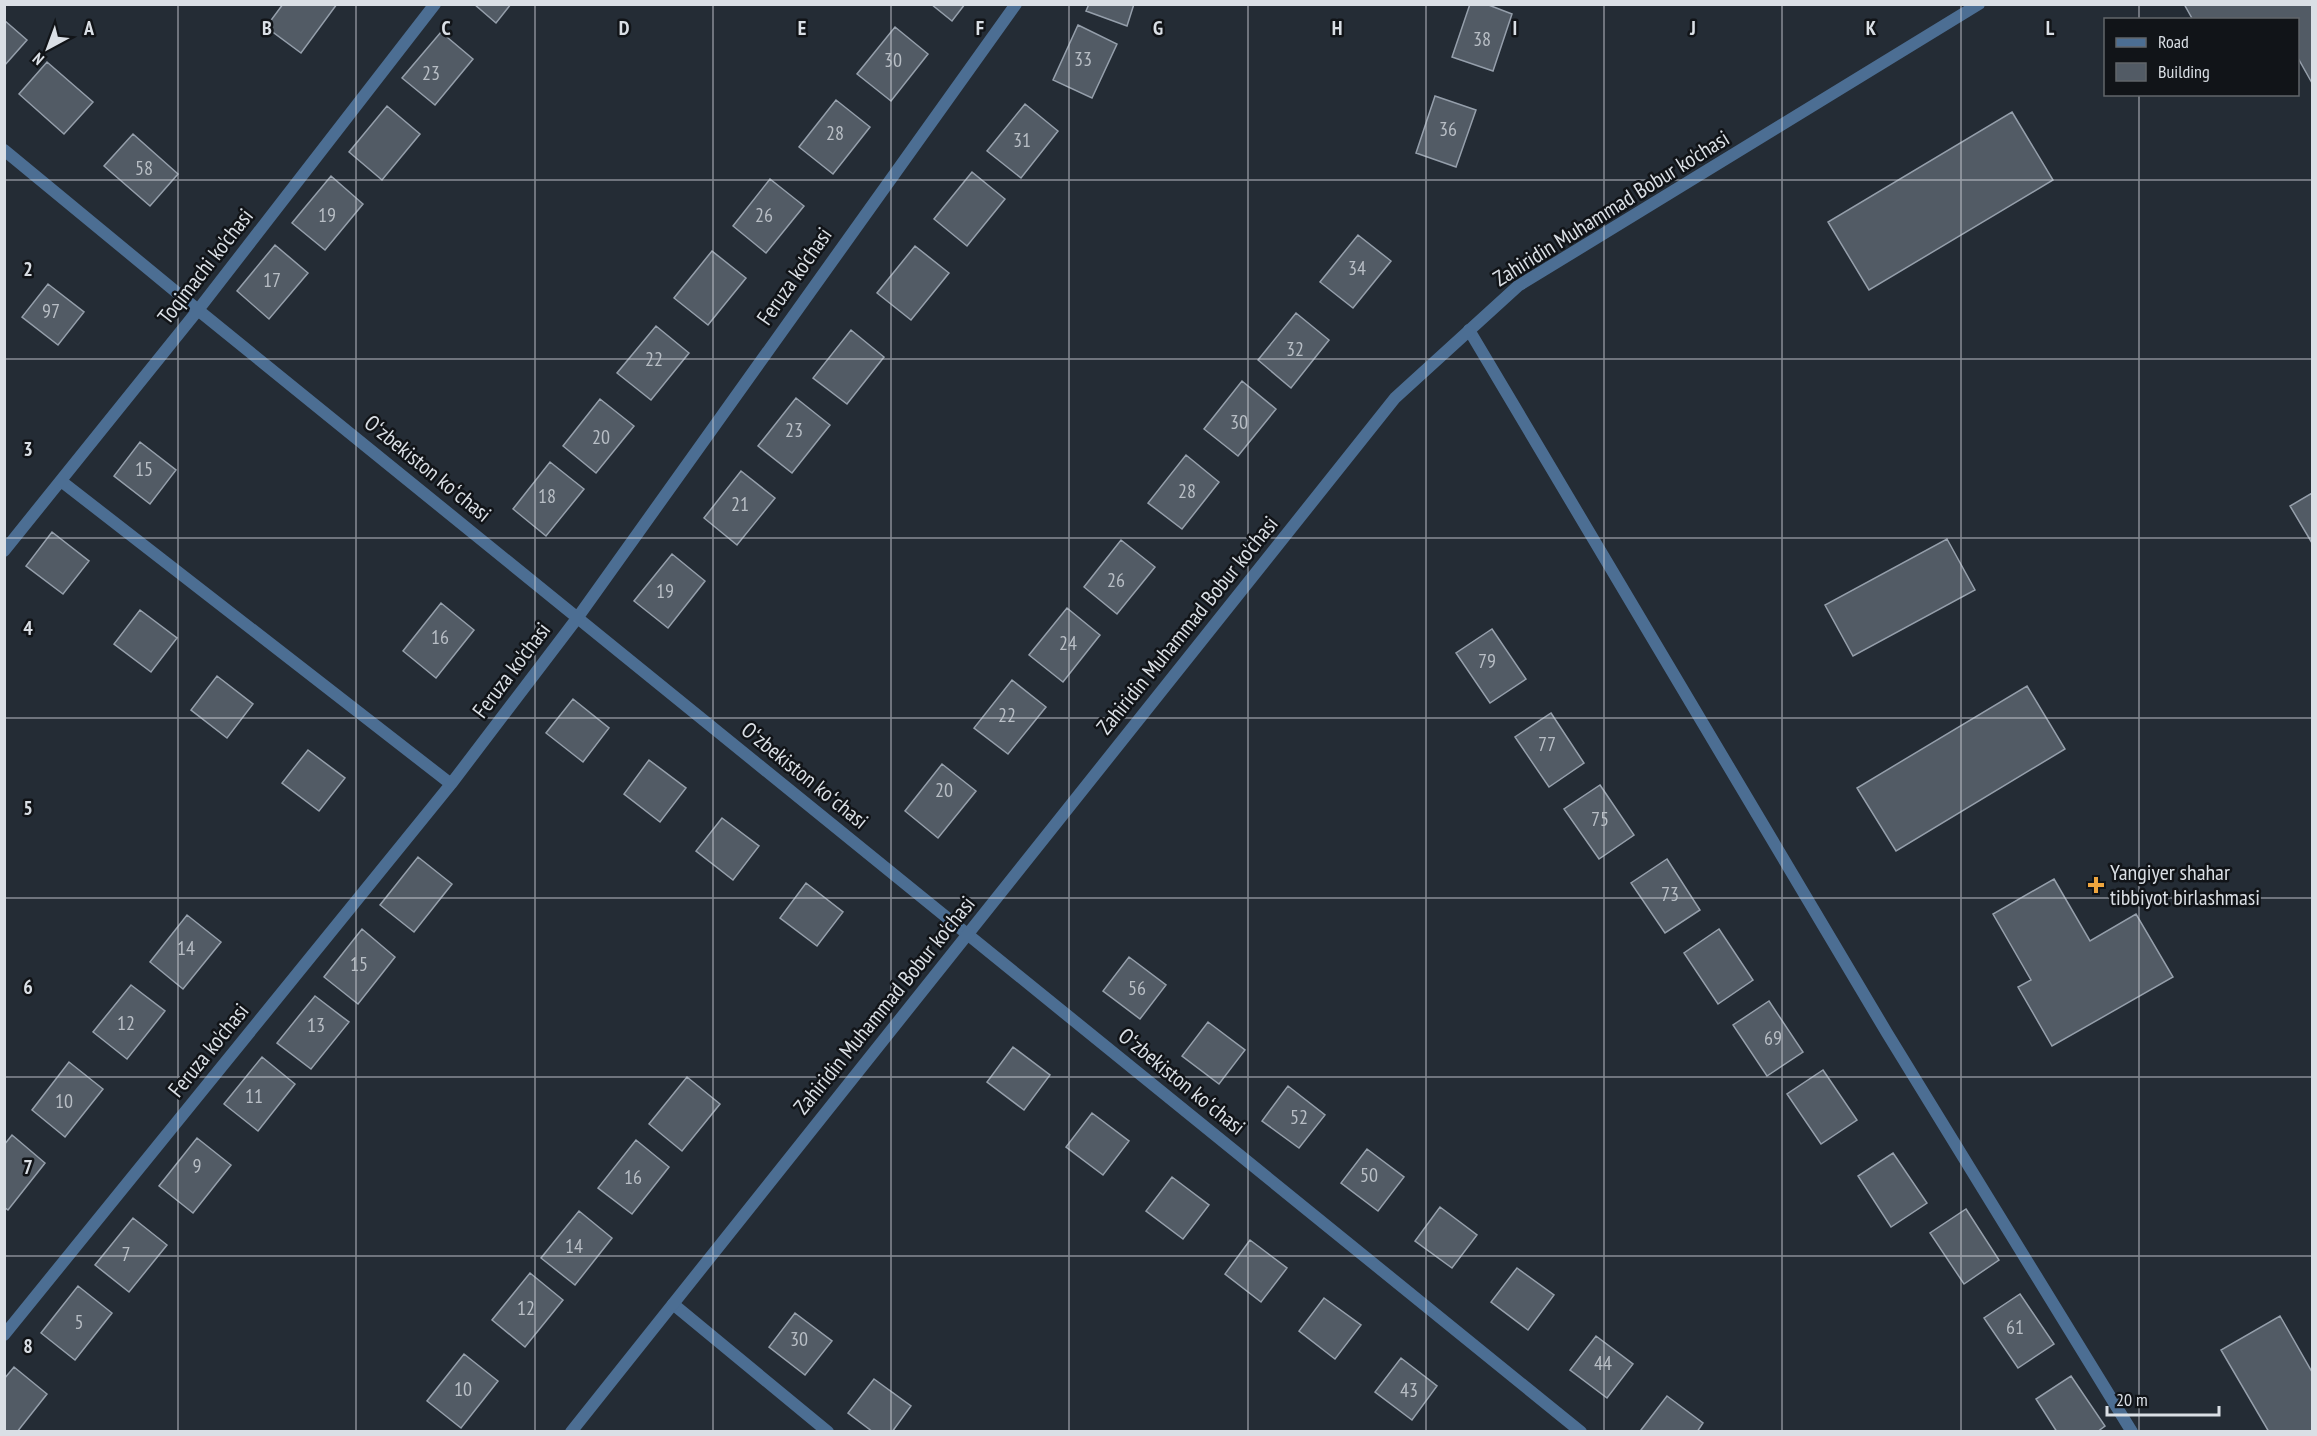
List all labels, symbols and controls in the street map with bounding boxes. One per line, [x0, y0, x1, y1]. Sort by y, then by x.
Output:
text: A [83, 15, 95, 41]
text: B [262, 15, 272, 41]
text: C [441, 15, 451, 41]
text: D [619, 15, 630, 41]
text: E [798, 15, 806, 41]
text: F [976, 15, 984, 41]
text: G [1153, 15, 1163, 41]
text: H [1332, 15, 1342, 41]
text: I [1513, 15, 1517, 41]
text: J [1689, 15, 1696, 41]
text: K [1866, 15, 1877, 41]
text: L [2046, 15, 2055, 41]
north arrow [18, 18, 78, 78]
legend [2104, 18, 2299, 96]
house number: 38 [1473, 26, 1491, 52]
text: Road [2158, 30, 2189, 53]
house number: 33 [1074, 46, 1092, 72]
house number: 30 [884, 47, 902, 73]
text: N [28, 49, 48, 70]
house number: 23 [422, 60, 440, 86]
text: Building [2158, 60, 2210, 83]
house number: 36 [1439, 116, 1457, 142]
house number: 28 [826, 120, 844, 146]
street label: Zahiridin Muhammad Bobur ko'chasi [1488, 124, 1734, 292]
house number: 31 [1013, 127, 1031, 153]
house number: 58 [135, 155, 153, 181]
house number: 19 [318, 202, 336, 228]
house number: 26 [755, 202, 773, 228]
street label: Toqimachi ko'chasi [151, 203, 259, 329]
street label: Feruza ko'chasi [750, 222, 838, 330]
house number: 34 [1348, 255, 1366, 281]
text: 2 [23, 256, 33, 282]
house number: 17 [263, 267, 281, 293]
house number: 97 [42, 298, 60, 324]
house number: 32 [1286, 336, 1304, 362]
house number: 22 [645, 346, 663, 372]
street label: Oʻzbekiston koʻchasi [359, 408, 497, 528]
house number: 30 [1230, 409, 1248, 435]
house number: 23 [785, 417, 803, 443]
house number: 20 [592, 424, 610, 450]
text: 3 [23, 436, 33, 462]
house number: 15 [135, 456, 153, 482]
house number: 28 [1178, 478, 1196, 504]
house number: 18 [538, 483, 556, 509]
house number: 21 [731, 491, 749, 517]
street label: Zahiridin Muhammad Bobur ko'chasi [1090, 510, 1284, 740]
house number: 26 [1107, 567, 1125, 593]
house number: 19 [656, 578, 674, 604]
text: 4 [23, 615, 33, 641]
street label: Feruza ko'chasi [466, 617, 556, 723]
house number: 16 [431, 624, 449, 650]
house number: 24 [1059, 630, 1077, 656]
house number: 79 [1478, 648, 1496, 674]
house number: 22 [998, 702, 1016, 728]
street label: Oʻzbekiston koʻchasi [736, 715, 874, 835]
house number: 77 [1538, 731, 1556, 757]
house number: 20 [935, 777, 953, 803]
text: 5 [23, 795, 33, 821]
house number: 75 [1591, 806, 1609, 832]
place label: Yangiyer shahar tibbiyot birlashmasi [2110, 858, 2260, 911]
marker: Yangiyer shahar tibbiyot birlashmasi [2087, 876, 2105, 894]
house number: 73 [1661, 881, 1679, 907]
street label: Zahiridin Muhammad Bobur ko'chasi [787, 890, 981, 1120]
house number: 14 [177, 935, 195, 961]
house number: 15 [350, 951, 368, 977]
text: 6 [23, 974, 33, 1000]
house number: 56 [1128, 975, 1146, 1001]
street label: Feruza ko'chasi [162, 997, 254, 1103]
house number: 12 [117, 1010, 135, 1036]
house number: 13 [307, 1012, 325, 1038]
street label: Oʻzbekiston koʻchasi [1113, 1021, 1251, 1141]
house number: 69 [1764, 1025, 1782, 1051]
house number: 11 [245, 1083, 263, 1109]
house number: 10 [55, 1088, 73, 1114]
house number: 52 [1290, 1104, 1308, 1130]
house number: 9 [193, 1153, 202, 1179]
text: 7 [23, 1154, 33, 1180]
house number: 50 [1360, 1162, 1378, 1188]
house number: 16 [624, 1164, 642, 1190]
house number: 14 [565, 1233, 583, 1259]
house number: 7 [122, 1241, 131, 1267]
house number: 12 [517, 1295, 535, 1321]
house number: 5 [75, 1309, 84, 1335]
house number: 61 [2006, 1314, 2024, 1340]
house number: 30 [790, 1326, 808, 1352]
text: 8 [23, 1333, 33, 1359]
house number: 44 [1594, 1350, 1612, 1376]
house number: 10 [454, 1376, 472, 1402]
house number: 43 [1400, 1377, 1418, 1403]
scale bar [2107, 1379, 2220, 1417]
text: 20 m [2116, 1388, 2148, 1411]

